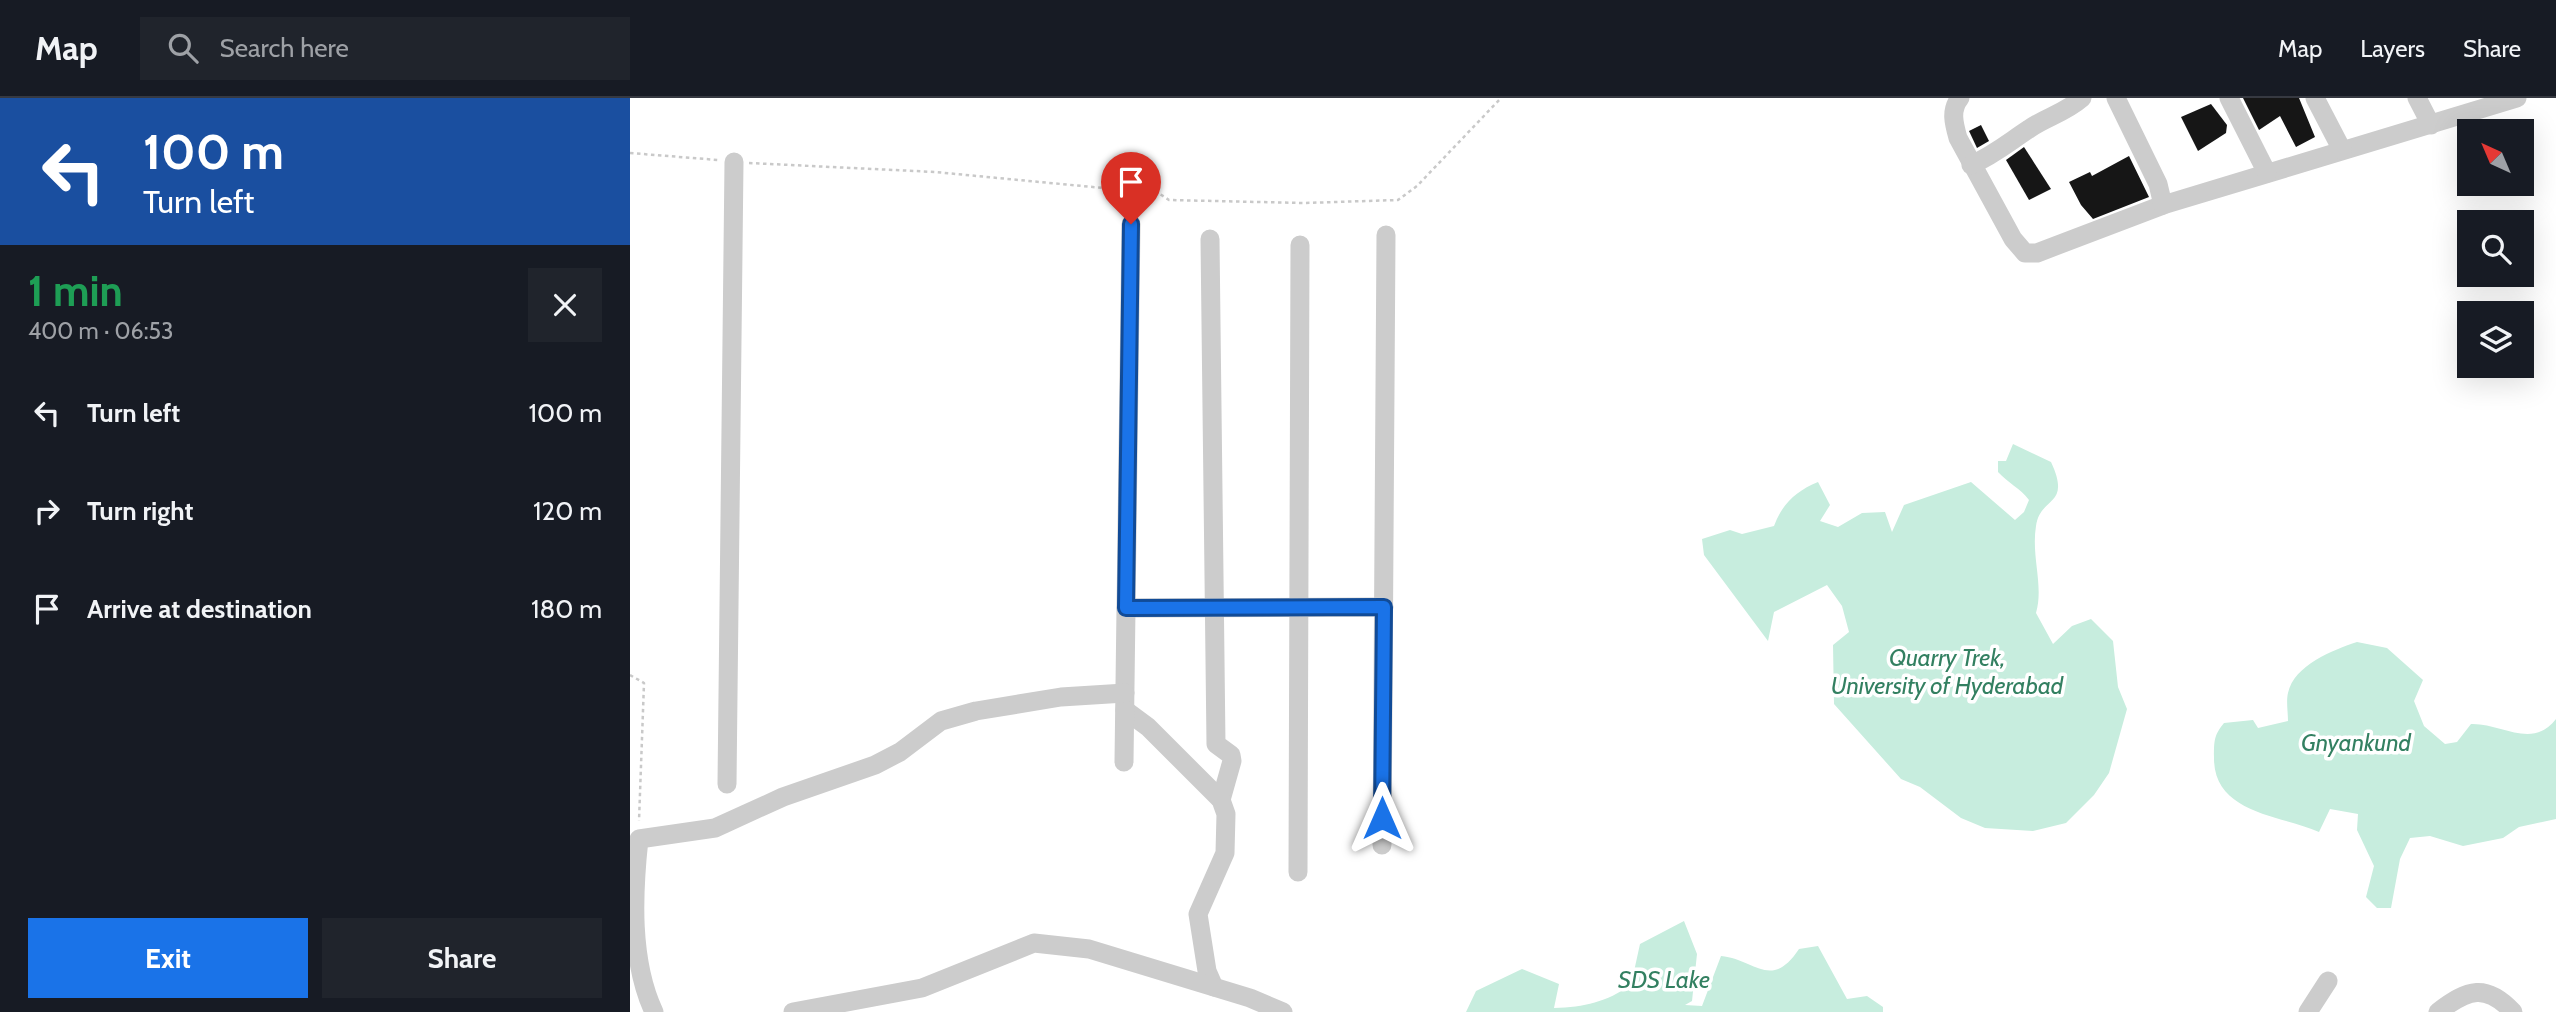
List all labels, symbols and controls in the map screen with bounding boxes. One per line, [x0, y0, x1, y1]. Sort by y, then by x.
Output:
search box [140, 17, 630, 80]
text: Map [35, 28, 98, 68]
icon: search [164, 29, 202, 67]
text: Search here [220, 32, 349, 64]
text: Map [2278, 34, 2322, 63]
text: Layers [2360, 34, 2425, 63]
text: Share [2463, 34, 2521, 63]
north arrow [2457, 119, 2534, 196]
map controls [2457, 119, 2534, 378]
text: 100 m [143, 122, 284, 181]
icon: left [28, 126, 119, 217]
pin [1101, 152, 1161, 224]
icon: arrive [1112, 163, 1150, 201]
text: Turn left [143, 182, 254, 221]
button: search [2457, 210, 2534, 287]
text: 1 min [28, 265, 123, 317]
button: close [528, 268, 602, 342]
button: layers [2457, 301, 2534, 378]
text: 400 m · 06:53 [28, 317, 173, 345]
icon: left [28, 394, 66, 432]
text: Turn left [87, 397, 180, 429]
text: 100 m [529, 397, 602, 429]
icon: right [28, 492, 66, 530]
text: Turn right [87, 495, 193, 527]
text: 120 m [533, 495, 602, 527]
icon: arrive [28, 590, 66, 628]
text: Arrive at destination [87, 593, 312, 625]
text: 180 m [531, 593, 602, 625]
water label: Quarry Trek, University of Hyderabad [1831, 643, 2064, 700]
water label: Gnyankund [2301, 728, 2412, 757]
position arrow [1345, 781, 1419, 855]
button: Exit [28, 918, 308, 998]
button: Share [322, 918, 602, 998]
water label: SDS Lake [1618, 965, 1710, 994]

